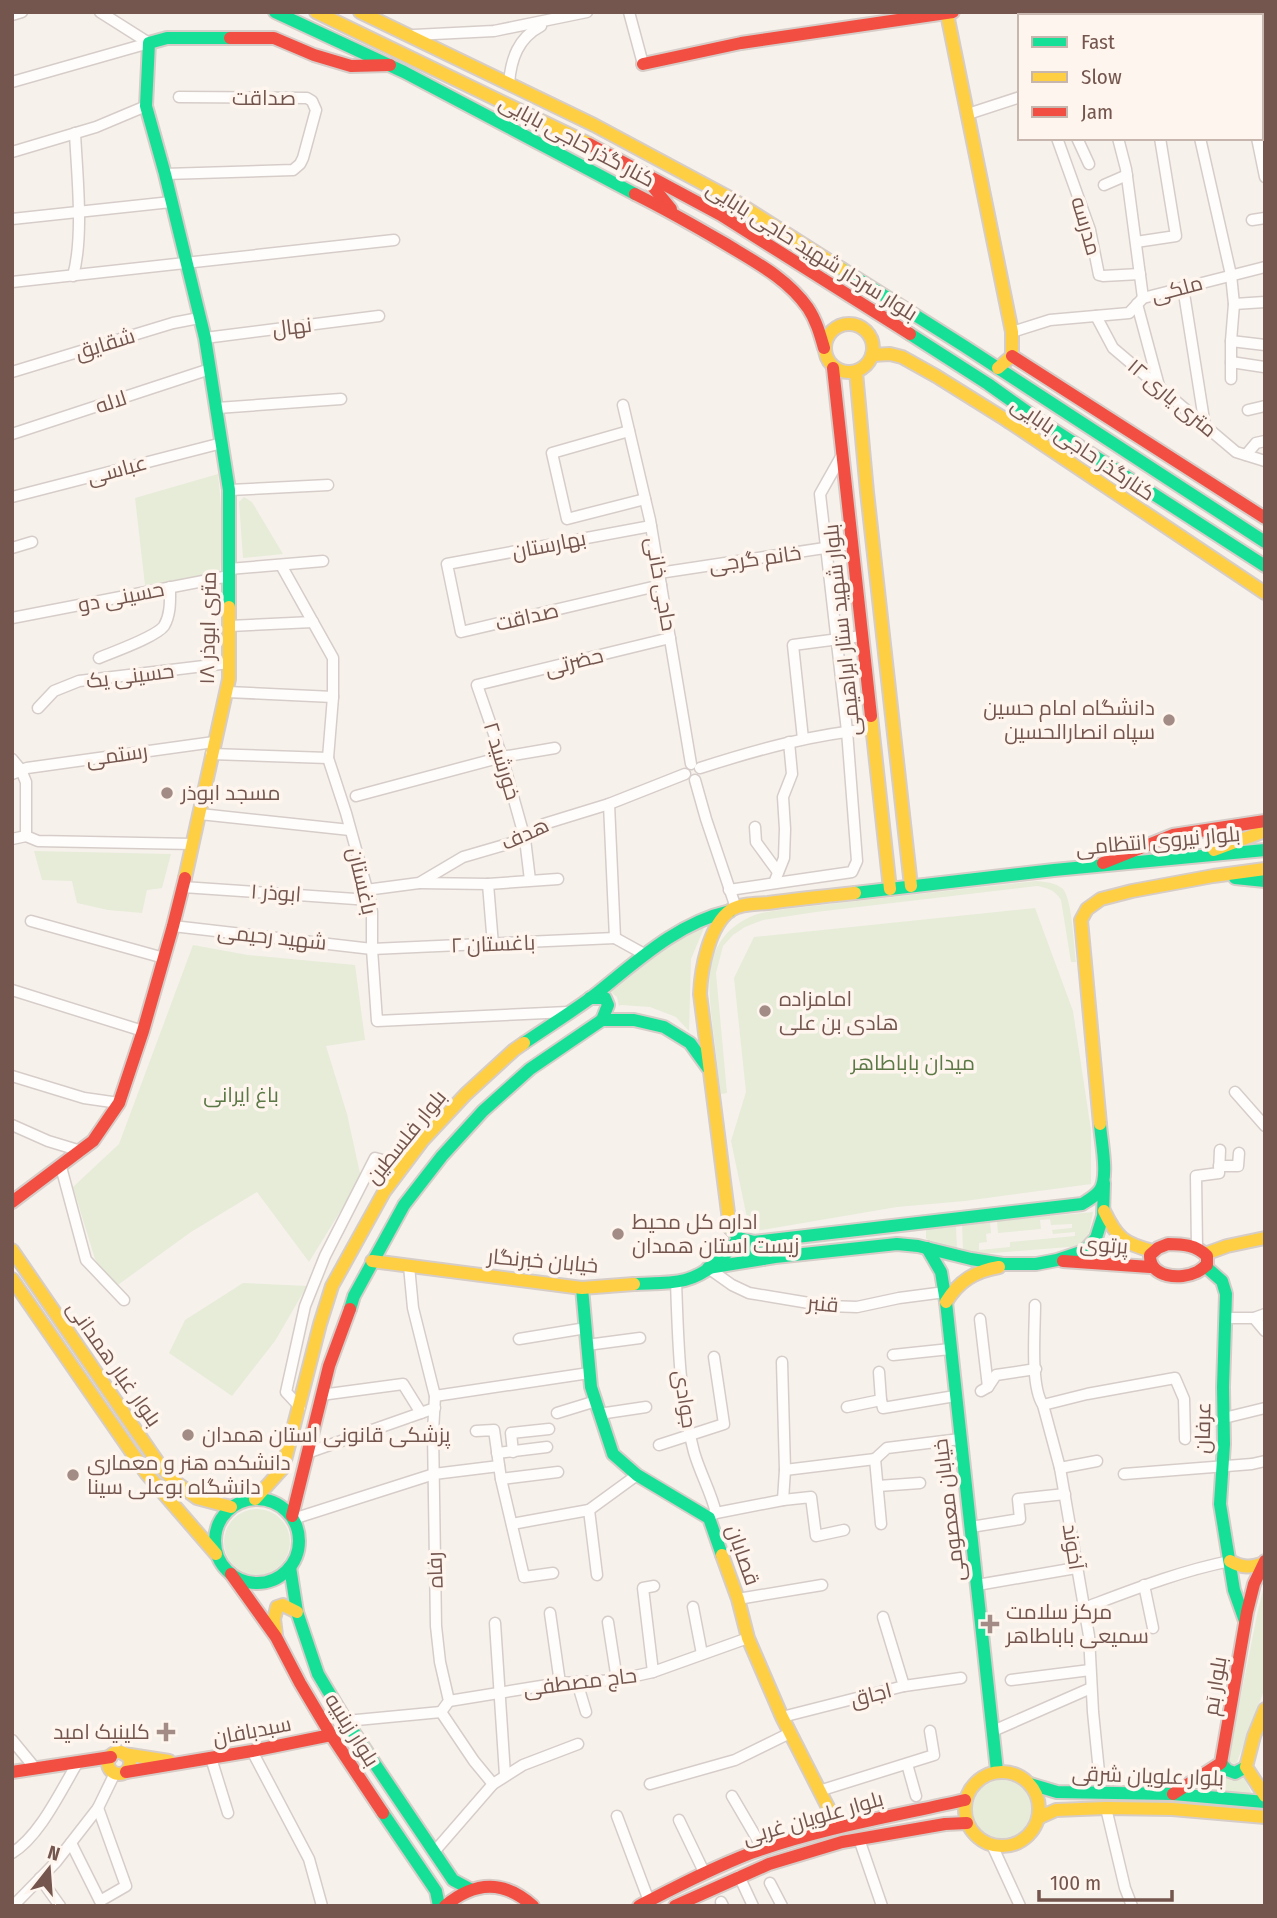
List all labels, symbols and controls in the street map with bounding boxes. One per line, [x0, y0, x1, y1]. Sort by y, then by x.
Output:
legend [1018, 14, 1263, 140]
text: Fast [1081, 29, 1115, 55]
text: Slow [1081, 64, 1122, 90]
street label: صداقت [232, 85, 296, 111]
street label: کنار گذر حاجی بابایی [495, 89, 659, 193]
text: Jam [1081, 99, 1113, 125]
street label: بلوار سردار شهید حاجی بابایی [702, 175, 922, 327]
street label: مدرسه [1065, 194, 1107, 258]
street label: ملکی [1148, 270, 1206, 308]
street label: نهال [271, 312, 313, 342]
street label: شقایق [72, 323, 138, 365]
street label: ۱۲ متری یاری [1122, 353, 1222, 443]
street label: لاله [92, 385, 130, 419]
street label: کنارگذر حاجی بابایی [1006, 391, 1160, 507]
street label: عباسی [84, 450, 150, 490]
street label: بلوار شهید ستار ابراهیمی [818, 523, 866, 737]
street label: بهارستان [510, 525, 588, 565]
street label: حاجی خانی [640, 535, 682, 633]
street label: خانم گرجی [707, 540, 803, 579]
street label: ۱۸ متری ابوذر [194, 571, 222, 685]
street label: حسینی دو [76, 576, 166, 618]
street label: صداقت [493, 597, 561, 637]
street label: حضرتی [542, 642, 606, 682]
street label: حسینی یک [85, 658, 175, 694]
place label: دانشگاه امام حسین سپاه انصارالحسین [983, 695, 1155, 745]
marker: دانشگاه امام حسین سپاه انصارالحسین [1161, 712, 1177, 728]
street label: خورشید ۲ [478, 719, 526, 803]
street label: رستمی [85, 738, 149, 772]
place label: مسجد ابوذر [180, 780, 280, 806]
marker: مسجد ابوذر [159, 785, 175, 801]
street label: هدف [497, 812, 553, 856]
street label: بلوار نیروی انتظامی [1075, 821, 1241, 861]
street label: باغستان [342, 845, 382, 917]
street label: ابوذر ۱ [250, 878, 302, 908]
street label: شهید رحیمی [216, 918, 328, 956]
street label: باغستان ۲ [450, 930, 536, 958]
place label: امامزاده هادی بن علی [779, 986, 898, 1036]
marker: امامزاده هادی بن علی [757, 1003, 773, 1019]
park label: میدان باباطاهر [850, 1050, 975, 1076]
park label: باغ ایرانی [203, 1082, 279, 1109]
street label: بلوار فلسطین [360, 1084, 452, 1190]
place label: اداره کل محیط زیست استان همدان [632, 1209, 799, 1259]
marker: اداره کل محیط زیست استان همدان [610, 1226, 626, 1242]
street label: پرتوی [1079, 1230, 1129, 1261]
street label: خیابان خبرنگار [486, 1243, 599, 1279]
street label: قنبر [805, 1290, 840, 1318]
street label: بلوار غبار همدانی [61, 1296, 167, 1432]
street label: جوادی [668, 1368, 702, 1430]
street label: عرفان [1190, 1402, 1216, 1454]
place label: پزشکی قانونی استان همدان [202, 1422, 451, 1449]
marker: پزشکی قانونی استان همدان [180, 1427, 196, 1443]
street label: خیابان معصومی [927, 1437, 971, 1583]
place label: دانشکده هنر و معماری دانشگاه بوعلی سینا [87, 1450, 291, 1500]
marker: دانشکده هنر و معماری دانشگاه بوعلی سینا [65, 1467, 81, 1483]
street label: قصابان [721, 1521, 765, 1589]
street label: آخوند [1057, 1522, 1090, 1572]
street label: رفاه [421, 1551, 449, 1589]
place label: مرکز سلامت سمیعی باباطاهر [1005, 1599, 1149, 1649]
marker: مرکز سلامت سمیعی باباطاهر [980, 1614, 1000, 1634]
street label: بلوار بَم [1197, 1654, 1234, 1718]
street label: حاج مصطفی [522, 1662, 638, 1703]
street label: اجاق [848, 1677, 894, 1713]
street label: بلوار زینبیه [319, 1688, 385, 1772]
street label: سبدبافان [210, 1711, 294, 1751]
place label: کلینیک امید [53, 1719, 150, 1745]
marker: کلینیک امید [156, 1722, 176, 1742]
street label: بلوار علویان شرقی [1071, 1760, 1225, 1792]
street label: بلوار علویان غربی [740, 1786, 886, 1850]
north arrow [14, 1834, 84, 1904]
text: N [45, 1841, 63, 1866]
scale bar [1039, 1858, 1172, 1902]
text: 100 m [1050, 1870, 1101, 1896]

